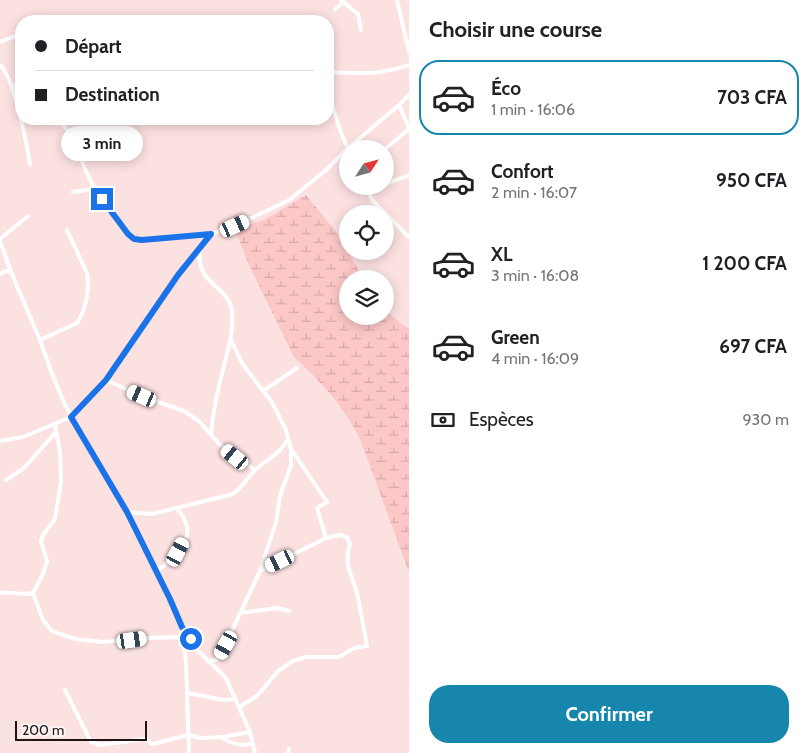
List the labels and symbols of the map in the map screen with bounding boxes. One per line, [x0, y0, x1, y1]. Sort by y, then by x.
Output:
callout: 3 min [61, 126, 143, 162]
north arrow [339, 140, 394, 195]
route end [91, 188, 113, 210]
car [218, 213, 251, 239]
car [125, 383, 158, 409]
car [218, 442, 251, 472]
car [164, 535, 191, 569]
car [263, 548, 296, 574]
route start [180, 628, 202, 650]
car [212, 628, 239, 662]
car [116, 630, 147, 650]
scale bar [15, 718, 148, 741]

